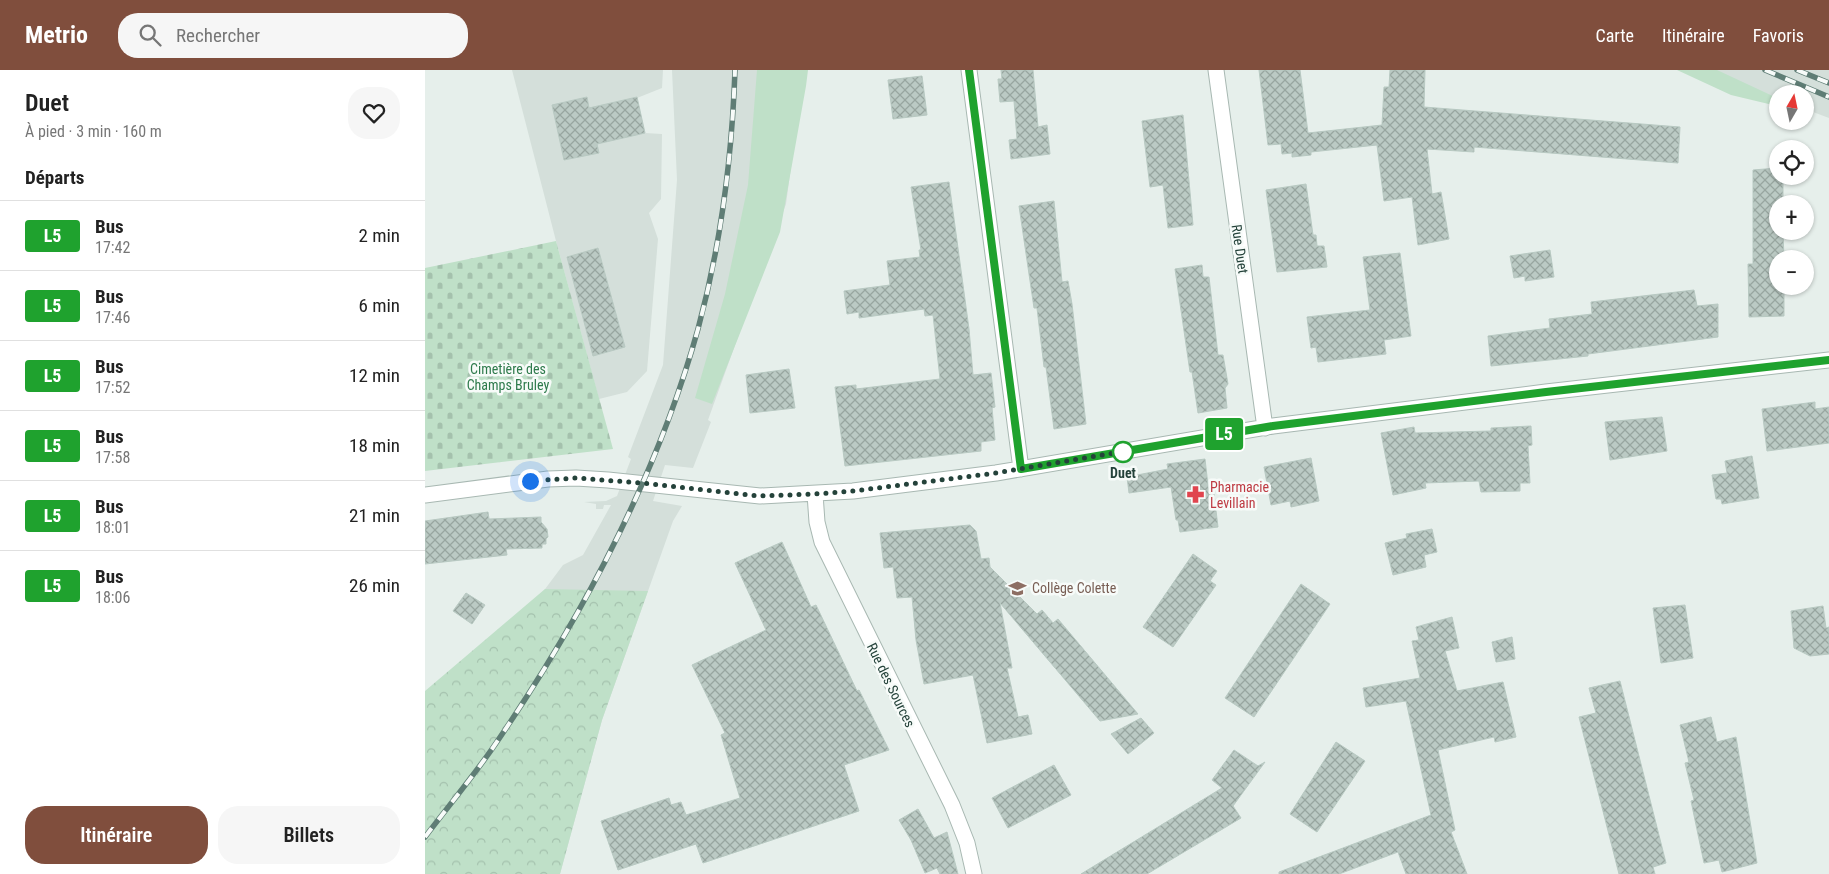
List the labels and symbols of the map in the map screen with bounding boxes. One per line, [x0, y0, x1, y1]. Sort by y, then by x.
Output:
north arrow [1769, 85, 1814, 130]
street label: Rue Duet [1229, 223, 1251, 275]
park label: Cimetière des Champs Bruley [467, 361, 549, 393]
line badge: L5 [1201, 418, 1247, 450]
marker: Duet [1112, 441, 1134, 463]
place label: Duet [1110, 465, 1136, 481]
your location [518, 469, 543, 494]
place label: Pharmacie Levillain [1210, 479, 1269, 511]
pharmacy icon: Pharmacie Levillain [1186, 485, 1206, 505]
school or university icon: Collège Colette [1008, 578, 1028, 598]
place label: Collège Colette [1032, 580, 1117, 596]
street label: Rue des Sources [864, 640, 918, 730]

